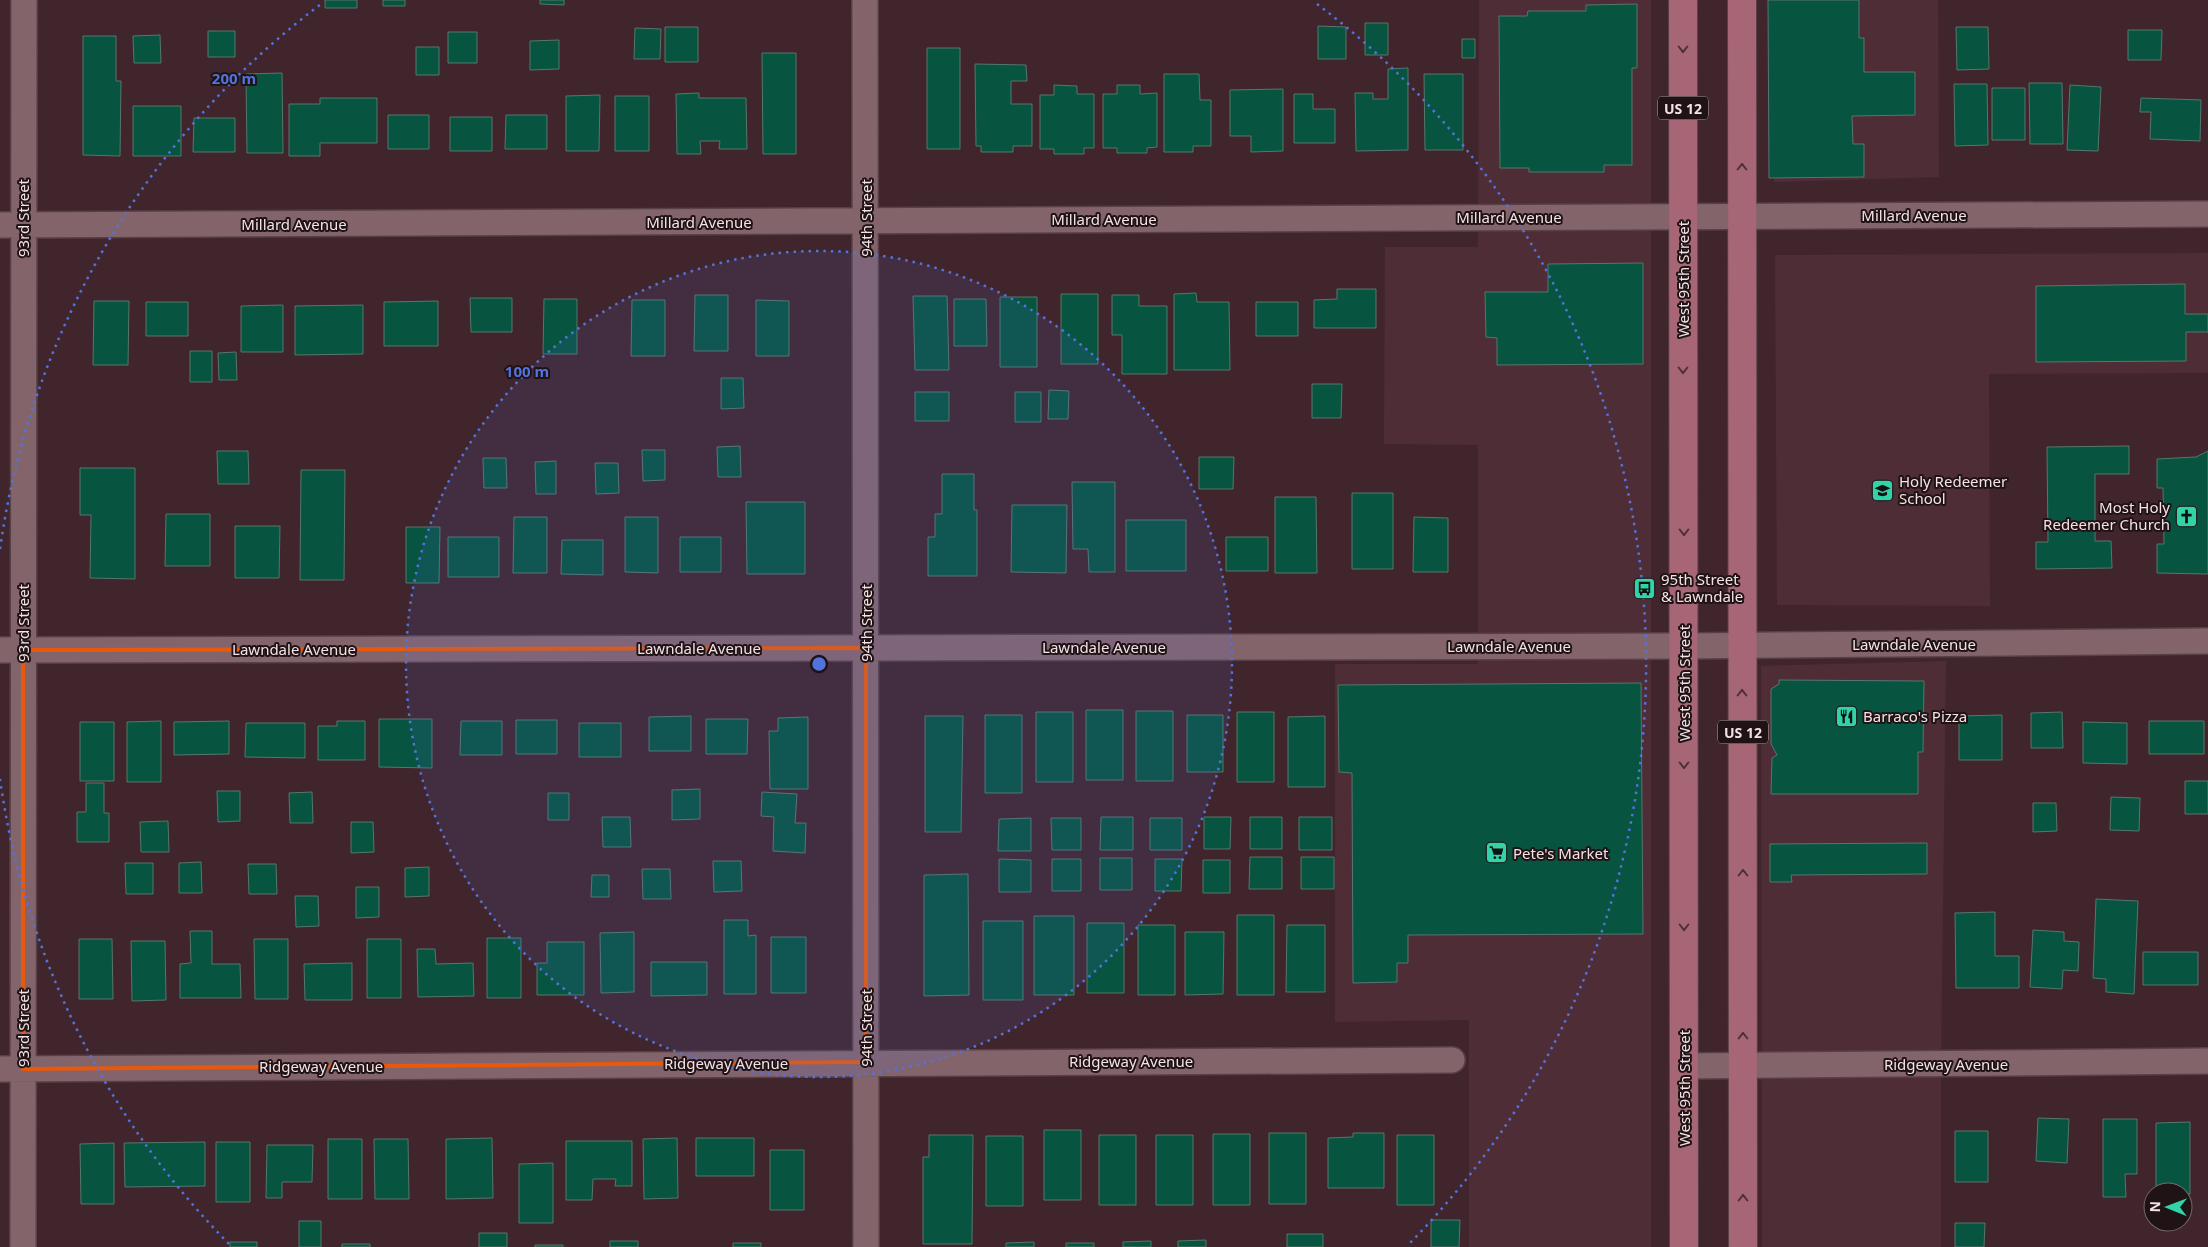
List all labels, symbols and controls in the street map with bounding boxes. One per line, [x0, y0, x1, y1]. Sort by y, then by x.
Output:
one-way arrow [1678, 45, 1688, 53]
text: 200 m [212, 68, 256, 88]
road number: US 12 [1658, 96, 1708, 120]
one-way arrow [1737, 163, 1747, 171]
street label: 93rd Street [13, 178, 33, 257]
street label: 94th Street [856, 179, 876, 257]
street label: Millard Avenue [1861, 205, 1967, 225]
street label: Millard Avenue [1456, 207, 1562, 227]
street label: Millard Avenue [1051, 209, 1157, 229]
street label: Millard Avenue [646, 212, 752, 232]
street label: Millard Avenue [241, 214, 347, 234]
street label: West 95th Street [1673, 220, 1693, 337]
text: 100 m [505, 361, 549, 381]
one-way arrow [1678, 366, 1688, 374]
place label: Holy Redeemer School [1899, 471, 2007, 508]
school or university icon: Holy Redeemer School [1871, 478, 1895, 502]
place label: Most Holy Redeemer Church [2043, 497, 2170, 534]
church icon: Most Holy Redeemer Church [2174, 504, 2198, 528]
one-way arrow [1679, 529, 1689, 537]
place label: 95th Street & Lawndale [1661, 569, 1743, 606]
bus stop icon: 95th Street & Lawndale [1633, 576, 1657, 600]
street label: 93rd Street [13, 583, 33, 662]
street label: 94th Street [856, 584, 876, 662]
street label: West 95th Street [1674, 624, 1694, 741]
street label: Lawndale Avenue [1852, 634, 1976, 654]
street label: Lawndale Avenue [1447, 636, 1571, 656]
street label: Lawndale Avenue [1042, 637, 1166, 657]
street label: Lawndale Avenue [637, 638, 761, 658]
street label: Lawndale Avenue [232, 639, 356, 659]
centre of rings [810, 655, 828, 673]
one-way arrow [1737, 689, 1747, 697]
restaurant icon: Barraco's Pizza [1835, 704, 1859, 728]
place label: Barraco's Pizza [1863, 706, 1967, 726]
road number: US 12 [1718, 720, 1768, 744]
one-way arrow [1679, 762, 1689, 769]
supermarket icon: Pete's Market [1485, 841, 1509, 865]
place label: Pete's Market [1513, 843, 1609, 863]
one-way arrow [1738, 869, 1748, 877]
one-way arrow [1679, 924, 1689, 932]
street label: 93rd Street [13, 988, 33, 1067]
street label: 94th Street [856, 989, 876, 1067]
street label: West 95th Street [1674, 1029, 1694, 1146]
one-way arrow [1738, 1032, 1748, 1040]
street label: Ridgeway Avenue [1069, 1051, 1193, 1071]
street label: Ridgeway Avenue [664, 1053, 788, 1073]
street label: Ridgeway Avenue [1884, 1054, 2008, 1074]
street label: Ridgeway Avenue [259, 1056, 383, 1076]
north arrow [2143, 1182, 2193, 1232]
one-way arrow [1738, 1194, 1748, 1202]
text: N [2145, 1201, 2164, 1213]

